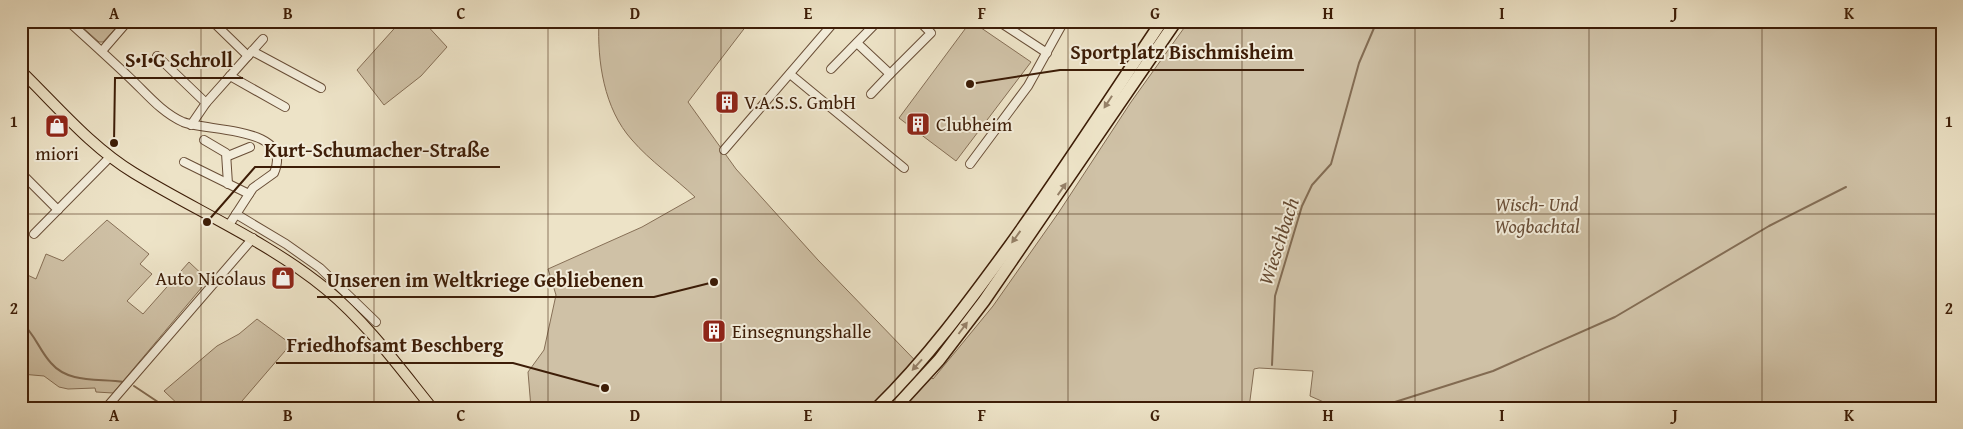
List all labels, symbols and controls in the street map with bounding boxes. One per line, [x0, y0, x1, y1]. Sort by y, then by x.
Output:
text: A [109, 1, 120, 25]
text: B [283, 1, 293, 25]
text: C [456, 1, 466, 25]
text: D [630, 1, 640, 25]
text: E [804, 1, 813, 25]
text: F [978, 1, 986, 25]
text: G [1150, 1, 1160, 25]
text: H [1322, 1, 1334, 25]
text: I [1499, 1, 1505, 25]
text: J [1669, 1, 1678, 25]
text: K [1844, 1, 1855, 25]
callout: Sportplatz Bischmisheim [1060, 35, 1304, 70]
text: Sportplatz Bischmisheim [1070, 37, 1294, 66]
callout: S•I•G Schroll [115, 43, 243, 78]
text: S•I•G Schroll [125, 45, 233, 74]
place label: V.A.S.S. GmbH [744, 88, 856, 116]
building icon: V.A.S.S. GmbH [714, 89, 740, 115]
one-way arrow [1103, 96, 1112, 109]
text: 1 [10, 109, 18, 133]
text: 1 [1945, 109, 1953, 133]
place label: Clubheim [936, 110, 1013, 138]
building icon: Clubheim [905, 111, 931, 137]
shop icon: miori [44, 113, 70, 139]
callout: Kurt-Schumacher-Straße [255, 132, 500, 167]
text: Kurt-Schumacher-Straße [264, 135, 490, 164]
place label: miori [35, 139, 79, 167]
one-way arrow [1057, 182, 1067, 196]
park label: Wisch- Und Wogbachtal [1494, 190, 1580, 240]
water label: Wieschbach [1250, 194, 1306, 288]
one-way arrow [1011, 230, 1021, 243]
callout: Unseren im Weltkriege Gebliebenen [317, 262, 654, 297]
place label: Auto Nicolaus [156, 264, 266, 292]
shop icon: Auto Nicolaus [270, 265, 296, 291]
text: Unseren im Weltkriege Gebliebenen [327, 265, 644, 294]
text: 2 [10, 296, 18, 320]
text: 2 [1945, 296, 1953, 320]
place label: Einsegnungshalle [732, 317, 871, 345]
building icon: Einsegnungshalle [701, 318, 727, 344]
one-way arrow [958, 321, 968, 335]
callout: Friedhofsamt Beschberg [276, 328, 513, 363]
text: Friedhofsamt Beschberg [287, 330, 504, 359]
one-way arrow [911, 359, 922, 372]
text: A [109, 403, 120, 427]
text: B [283, 403, 293, 427]
text: C [456, 403, 466, 427]
text: D [630, 403, 640, 427]
text: E [804, 403, 813, 427]
text: F [978, 403, 986, 427]
text: G [1150, 403, 1160, 427]
text: H [1322, 403, 1334, 427]
text: I [1499, 403, 1505, 427]
text: J [1669, 403, 1678, 427]
text: K [1844, 403, 1855, 427]

